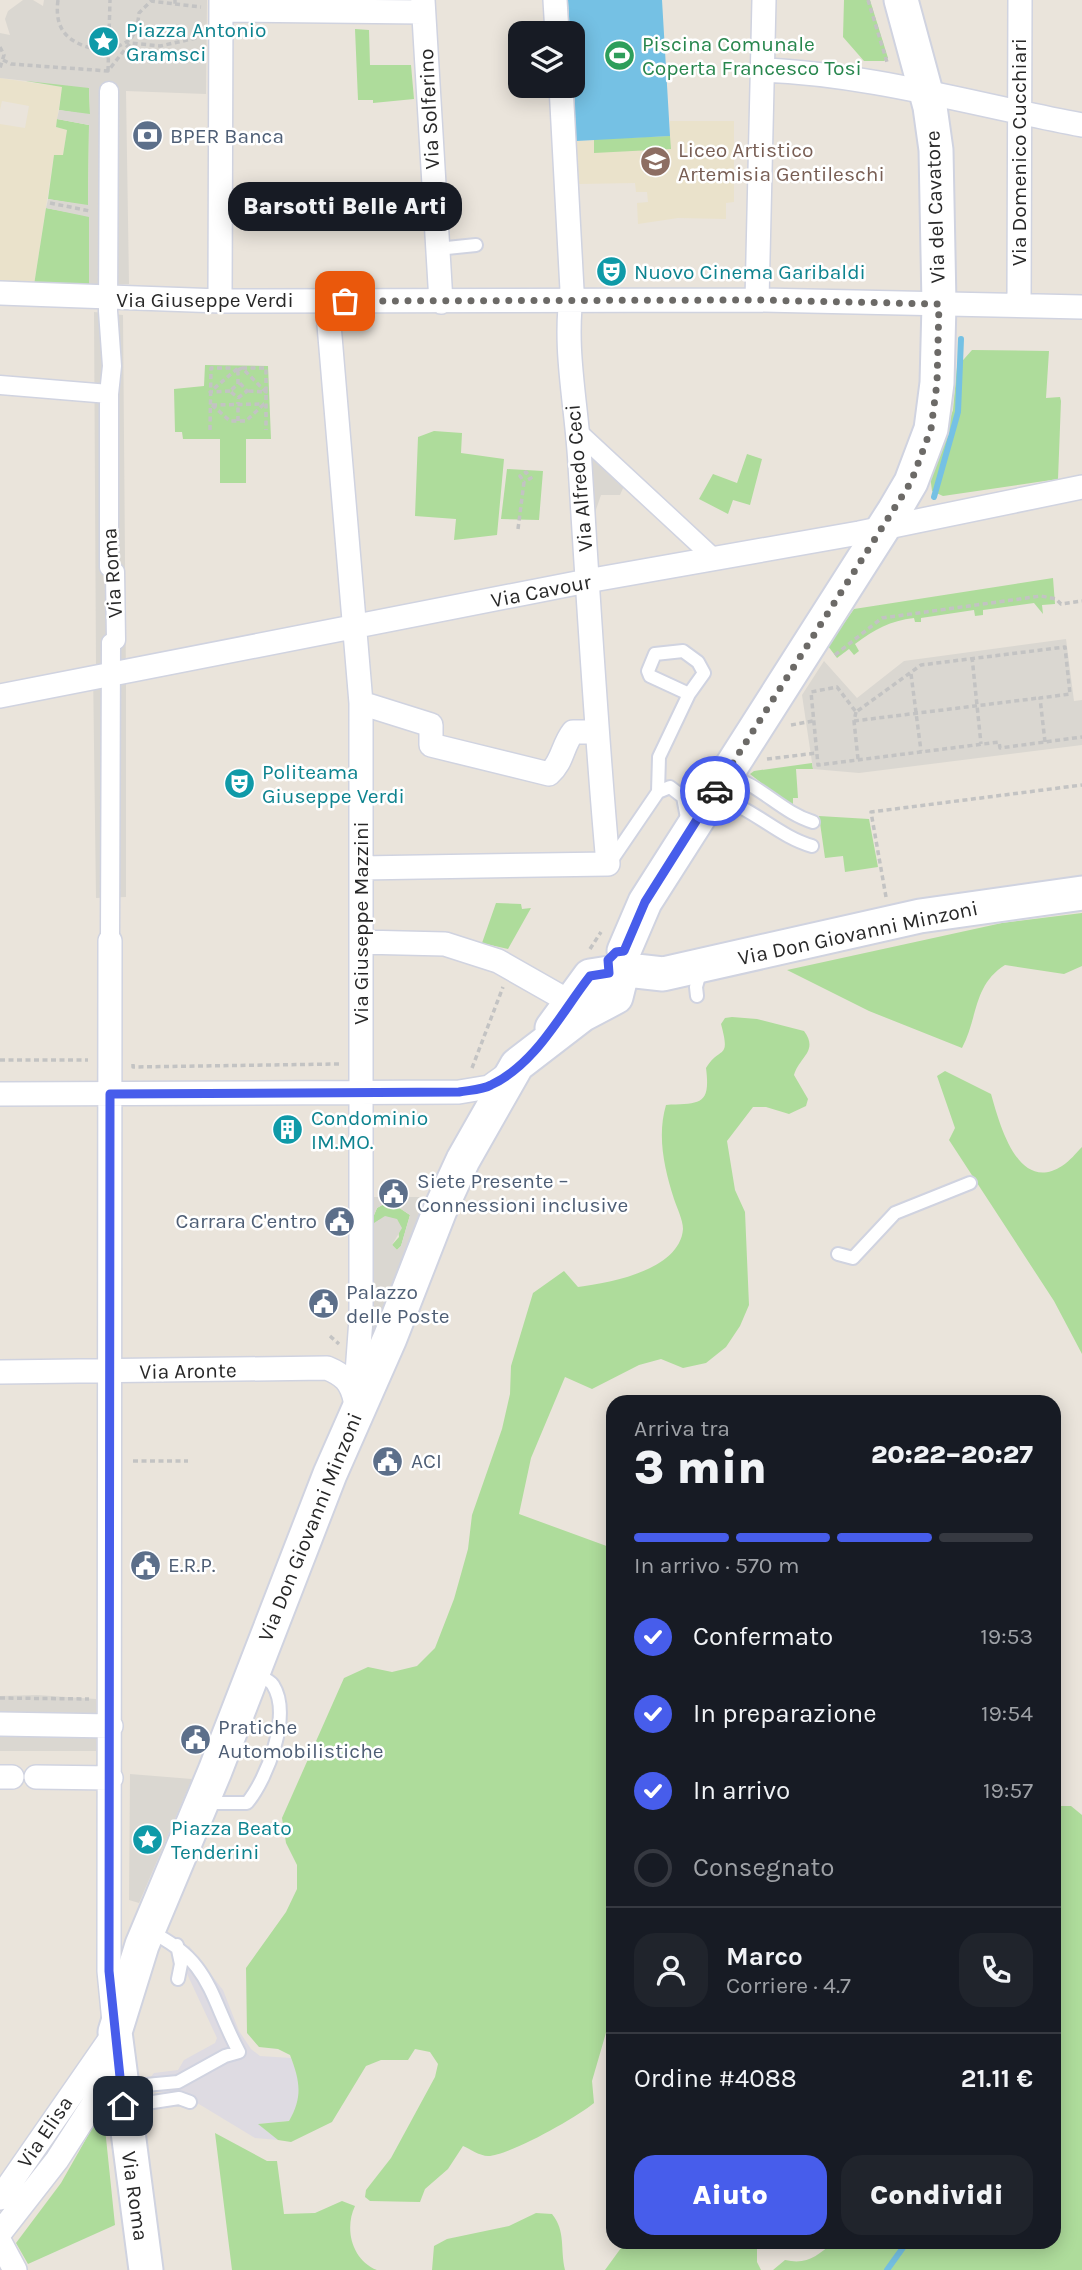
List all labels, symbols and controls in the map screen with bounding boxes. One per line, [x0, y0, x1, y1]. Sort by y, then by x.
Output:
place label: Piazza Antonio Gramsci [126, 18, 266, 66]
map controls [508, 21, 585, 98]
button: layers [508, 21, 585, 98]
place icon: Piazza Antonio Gramsci [86, 25, 120, 59]
place label: Piscina Comunale Coperta Francesco Tosi [642, 32, 862, 80]
street label: Via Domenico Cucchiari [1007, 38, 1031, 266]
sports icon: Piscina Comunale Coperta Francesco Tosi [602, 39, 636, 73]
street label: Via Solferino [414, 48, 444, 170]
bank icon: BPER Banca [130, 119, 164, 153]
place label: BPER Banca [170, 124, 284, 148]
street label: Via del Cavatore [920, 130, 950, 284]
place label: Liceo Artistico Artemisia Gentileschi [678, 138, 885, 186]
school or university icon: Liceo Artistico Artemisia Gentileschi [638, 145, 672, 179]
callout: Barsotti Belle Arti [228, 182, 462, 231]
text: Barsotti Belle Arti [243, 193, 447, 220]
theatre icon: Nuovo Cinema Garibaldi [594, 255, 628, 289]
place label: Nuovo Cinema Garibaldi [634, 260, 866, 284]
pin [315, 271, 375, 331]
icon: bag [326, 282, 364, 320]
street label: Via Giuseppe Verdi [116, 288, 294, 312]
street label: Via Alfredo Ceci [561, 403, 597, 553]
street label: Via Roma [97, 527, 127, 619]
street label: Via Cavour [489, 569, 593, 612]
courier [680, 756, 750, 826]
place label: Politeama Giuseppe Verdi [262, 760, 405, 808]
theatre icon: Politeama Giuseppe Verdi [222, 767, 256, 801]
icon: car [696, 772, 734, 810]
street label: Via Giuseppe Mazzini [349, 821, 373, 1025]
street label: Via Don Giovanni Minzoni [736, 896, 980, 970]
place label: Condominio IM.MO. [311, 1106, 428, 1154]
building icon: Condominio IM.MO. [271, 1113, 305, 1147]
place label: Siete Presente – Connessioni inclusive [417, 1169, 628, 1217]
public building icon: Siete Presente – Connessioni inclusive [377, 1176, 411, 1210]
public building icon: Carrara C'entro [323, 1204, 357, 1238]
place label: Carrara C'entro [176, 1209, 317, 1233]
place label: Palazzo delle Poste [346, 1280, 450, 1328]
public building icon: Palazzo delle Poste [306, 1287, 340, 1321]
street label: Via Aronte [139, 1358, 237, 1384]
street label: Via Don Giovanni Minzoni [253, 1409, 367, 1645]
text: Arriva tra [634, 1415, 730, 1442]
text: 20:22–20:27 [871, 1439, 1033, 1470]
text: 3 min [634, 1441, 767, 1495]
public building icon: ACI [371, 1444, 405, 1478]
place label: ACI [411, 1449, 442, 1473]
public building icon: E.R.P. [128, 1548, 162, 1582]
text: In arrivo · 570 m [634, 1552, 800, 1579]
place label: E.R.P. [168, 1553, 216, 1577]
icon: check [634, 1618, 672, 1656]
text: Confermato [693, 1621, 833, 1652]
text: 19:53 [980, 1623, 1033, 1650]
icon: check [634, 1695, 672, 1733]
text: In preparazione [693, 1698, 877, 1729]
text: 19:54 [981, 1700, 1033, 1727]
place label: Pratiche Automobilistiche [218, 1715, 384, 1763]
public building icon: Pratiche Automobilistiche [178, 1722, 212, 1756]
icon: check [634, 1772, 672, 1810]
text: In arrivo [693, 1775, 790, 1806]
text: 19:57 [983, 1777, 1033, 1804]
place label: Piazza Beato Tenderini [171, 1816, 292, 1864]
place icon: Piazza Beato Tenderini [131, 1823, 165, 1857]
text: Consegnato [693, 1852, 835, 1883]
button: person [634, 1933, 708, 2007]
button: phone [959, 1933, 1033, 2007]
text: Marco [726, 1941, 803, 1972]
text: Corriere · 4.7 [726, 1972, 851, 1999]
text: Ordine #4088 [634, 2063, 797, 2094]
text: 21.11 € [961, 2063, 1033, 2094]
pin [93, 2076, 153, 2136]
icon: home [104, 2087, 142, 2125]
street label: Via Elisa [12, 2092, 78, 2172]
street label: Via Roma [117, 2150, 153, 2242]
button: Aiuto [634, 2155, 827, 2235]
button: Condividi [841, 2155, 1033, 2235]

